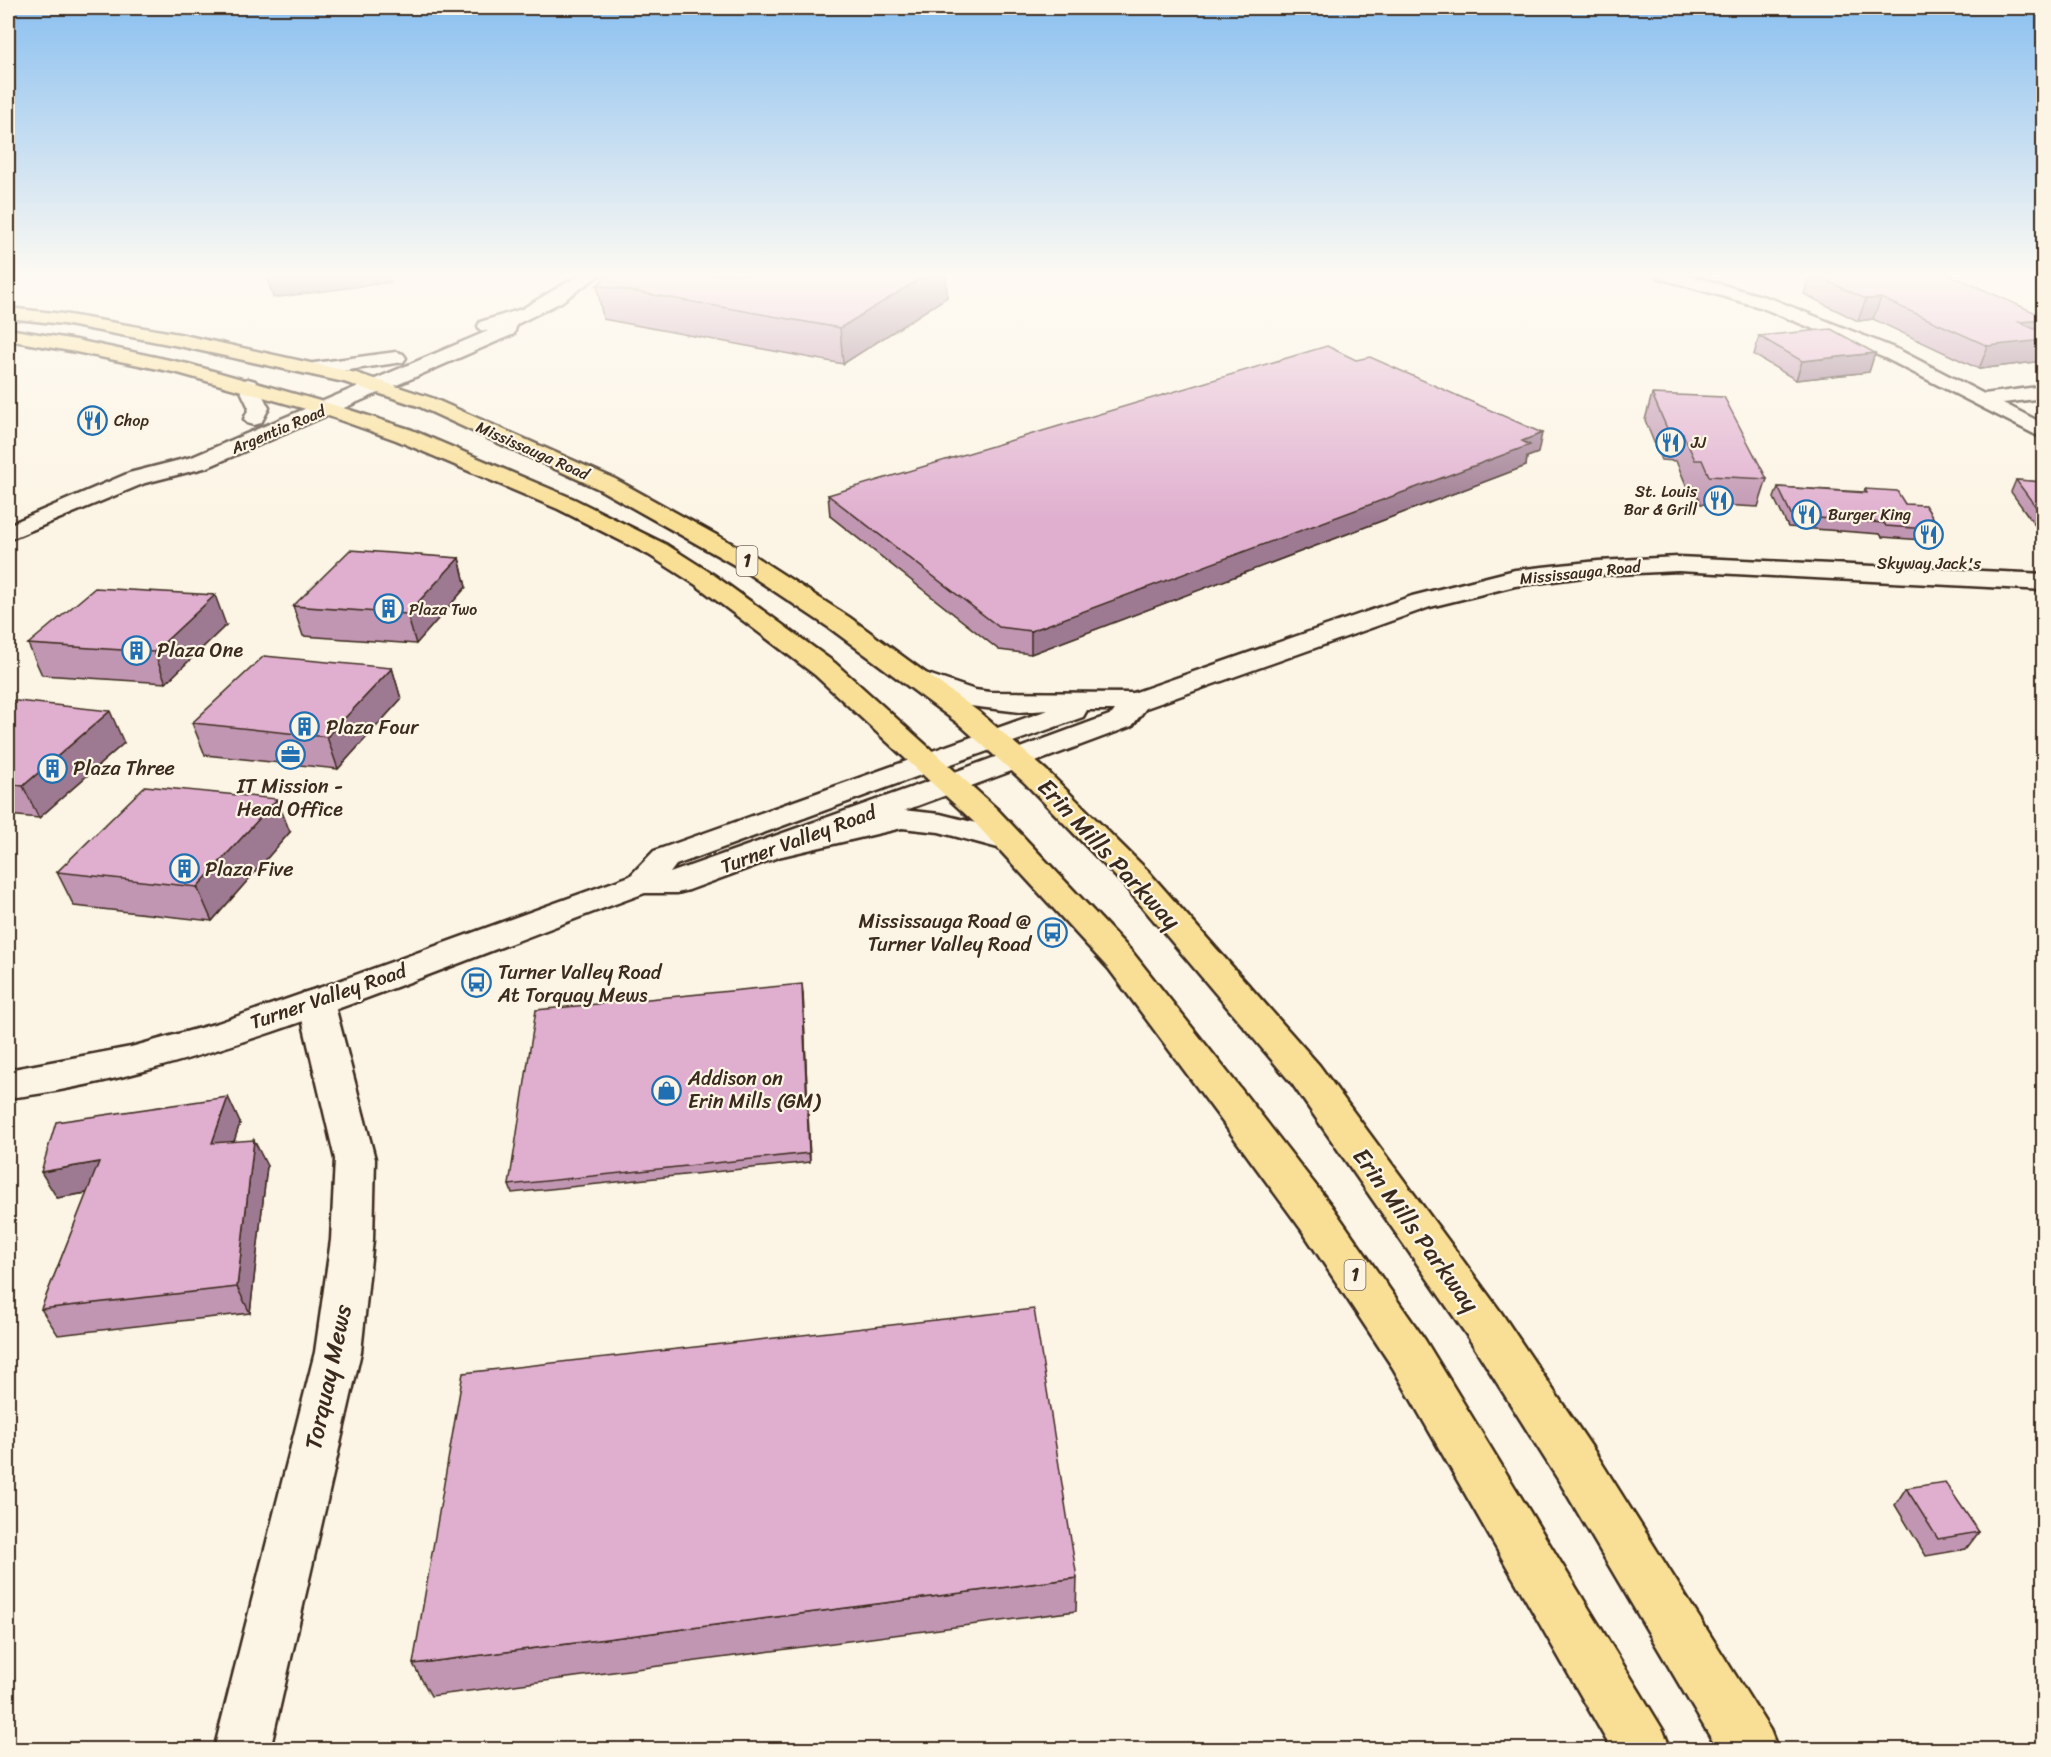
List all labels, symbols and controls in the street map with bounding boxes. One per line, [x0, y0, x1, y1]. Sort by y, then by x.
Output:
street label: Argentia Road [226, 396, 331, 463]
restaurant icon: Chop [77, 404, 109, 436]
place label: Chop [114, 406, 149, 435]
street label: Mississauga Road [471, 412, 596, 489]
restaurant icon: JJ [1654, 426, 1686, 458]
place label: JJ [1690, 428, 1707, 457]
place label: St. Louis Bar & Grill [1624, 477, 1698, 524]
restaurant icon: St. Louis Bar & Grill [1702, 484, 1734, 516]
restaurant icon: Burger King [1791, 498, 1823, 530]
place label: Burger King [1828, 500, 1911, 529]
restaurant icon: Skyway Jack's [1913, 519, 1945, 551]
road number: 1 [736, 546, 758, 576]
place label: Skyway Jack's [1877, 549, 1982, 578]
street label: Mississauga Road [1518, 552, 1644, 593]
building icon: Plaza Two [372, 593, 404, 625]
place label: Plaza Two [409, 595, 477, 624]
place label: Plaza One [157, 633, 243, 668]
building icon: Plaza One [120, 634, 152, 666]
place label: Plaza Four [326, 710, 419, 745]
building icon: Plaza Four [289, 711, 321, 743]
office icon: IT Mission - Head Office [274, 739, 306, 771]
place label: Plaza Three [73, 751, 175, 786]
building icon: Plaza Three [36, 752, 68, 784]
street label: Erin Mills Parkway [1027, 768, 1192, 940]
place label: IT Mission - Head Office [236, 769, 343, 827]
street label: Turner Valley Road [715, 795, 882, 884]
place label: Plaza Five [205, 852, 294, 887]
building icon: Plaza Five [168, 853, 200, 885]
place label: Mississauga Road @ Turner Valley Road [859, 904, 1032, 962]
bus stop icon: Mississauga Road @ Turner Valley Road [1036, 916, 1068, 948]
street label: Turner Valley Road [245, 953, 412, 1040]
place label: Turner Valley Road At Torquay Mews [497, 955, 663, 1013]
bus stop icon: Turner Valley Road At Torquay Mews [461, 967, 493, 999]
place label: Addison on Erin Mills (GM) [687, 1061, 821, 1119]
shop icon: Addison on Erin Mills (GM) [651, 1074, 683, 1106]
street label: Erin Mills Parkway [1341, 1138, 1491, 1322]
road number: 1 [1344, 1260, 1366, 1290]
street label: Torquay Mews [292, 1300, 364, 1454]

